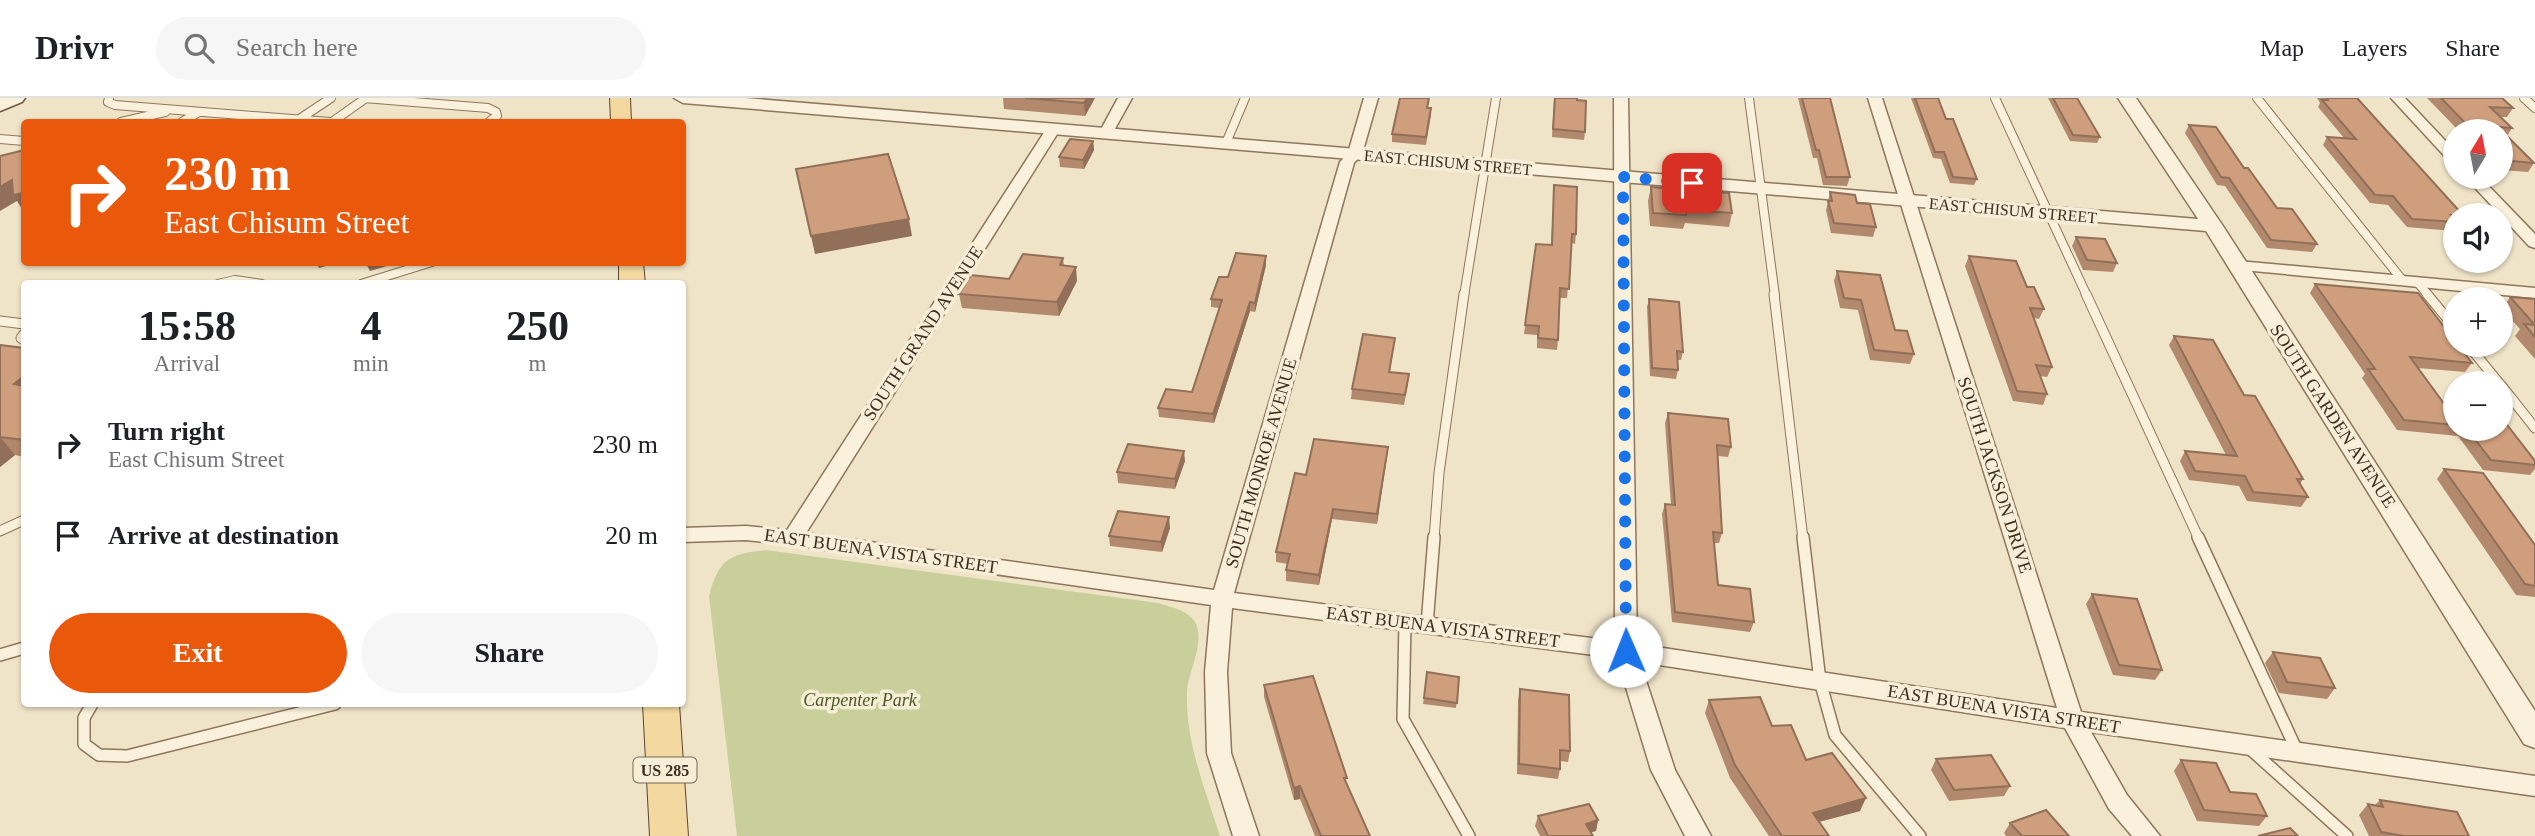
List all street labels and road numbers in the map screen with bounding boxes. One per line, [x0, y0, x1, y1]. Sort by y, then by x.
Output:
street label: EAST CHISUM STREET [1363, 147, 1533, 178]
street label: EAST CHISUM STREET [1928, 195, 2098, 226]
street label: SOUTH GRAND AVENUE [859, 242, 987, 424]
street label: SOUTH GARDEN AVENUE [2266, 321, 2400, 511]
street label: SOUTH MONROE AVENUE [1221, 356, 1301, 570]
street label: SOUTH JACKSON DRIVE [1954, 374, 2036, 576]
street label: EAST BUENA VISTA STREET [763, 525, 999, 577]
street label: EAST BUENA VISTA STREET [1325, 603, 1561, 651]
street label: EAST BUENA VISTA STREET [1886, 681, 2122, 737]
road number: US 285 [634, 758, 696, 782]

